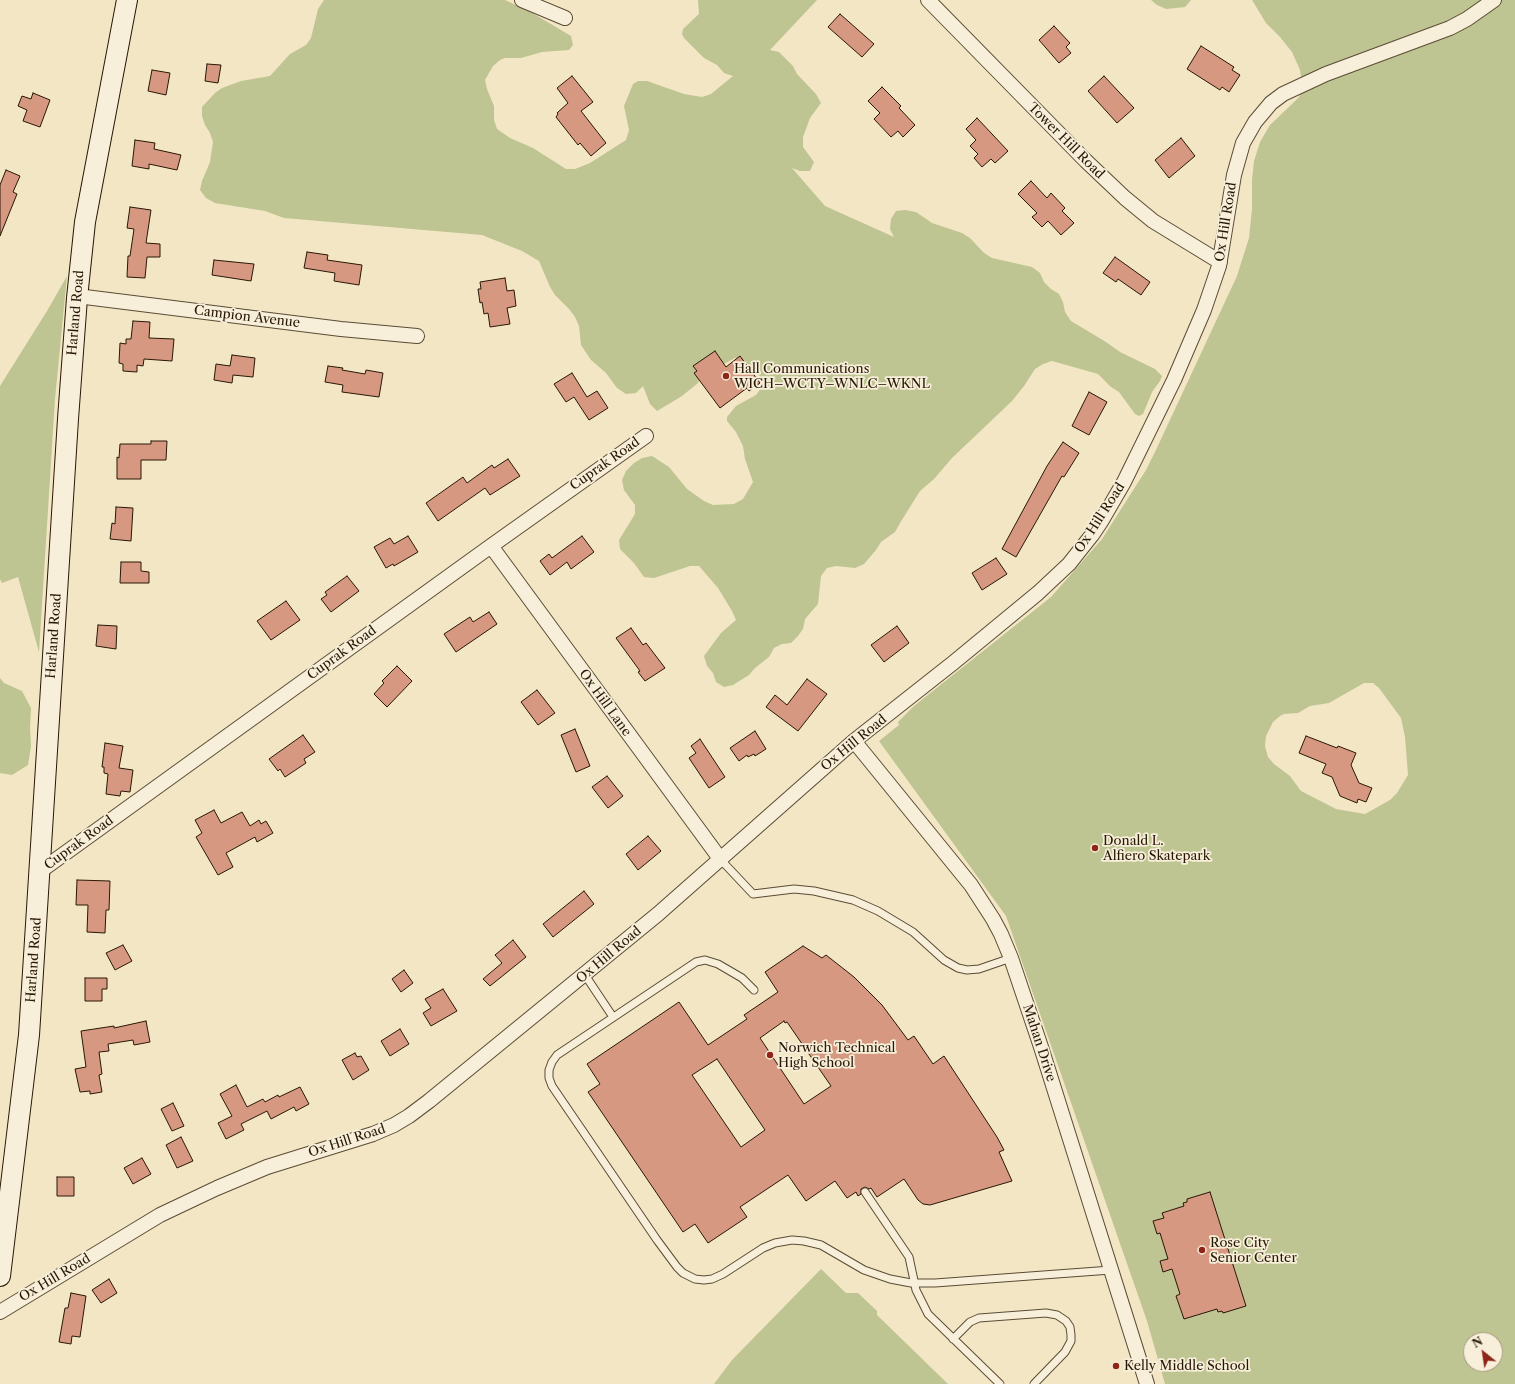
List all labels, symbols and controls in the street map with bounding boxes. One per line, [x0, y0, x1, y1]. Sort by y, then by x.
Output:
street label: Tower Hill Road [1025, 100, 1107, 182]
street label: Ox Hill Road [1212, 181, 1240, 263]
street label: Harland Road [64, 270, 88, 356]
street label: Campion Avenue [193, 303, 301, 331]
place label: Hall Communications WICH–WCTY–WNLC–WKNL [734, 361, 930, 392]
marker: Hall Communications WICH–WCTY–WNLC–WKNL [721, 371, 731, 381]
street label: Cuprak Road [567, 434, 643, 494]
street label: Ox Hill Road [1072, 480, 1128, 556]
street label: Harland Road [43, 593, 65, 679]
street label: Cuprak Road [304, 623, 380, 683]
street label: Ox Hill Lane [576, 667, 634, 739]
street label: Ox Hill Road [818, 712, 890, 774]
street label: Cuprak Road [41, 813, 117, 873]
place label: Donald L. Alfiero Skatepark [1103, 833, 1210, 864]
marker: Donald L. Alfiero Skatepark [1090, 843, 1100, 853]
street label: Harland Road [23, 917, 45, 1003]
street label: Ox Hill Road [573, 923, 645, 987]
street label: Mahan Drive [1019, 1002, 1059, 1084]
place label: Norwich Technical High School [778, 1040, 895, 1071]
marker: Norwich Technical High School [765, 1050, 775, 1060]
street label: Ox Hill Road [306, 1121, 388, 1161]
place label: Rose City Senior Center [1210, 1235, 1297, 1266]
marker: Rose City Senior Center [1197, 1245, 1207, 1255]
street label: Ox Hill Road [17, 1251, 93, 1305]
north arrow [1463, 1332, 1503, 1372]
text: N [1470, 1334, 1485, 1351]
place label: Kelly Middle School [1124, 1358, 1249, 1374]
marker: Kelly Middle School [1111, 1361, 1121, 1371]

